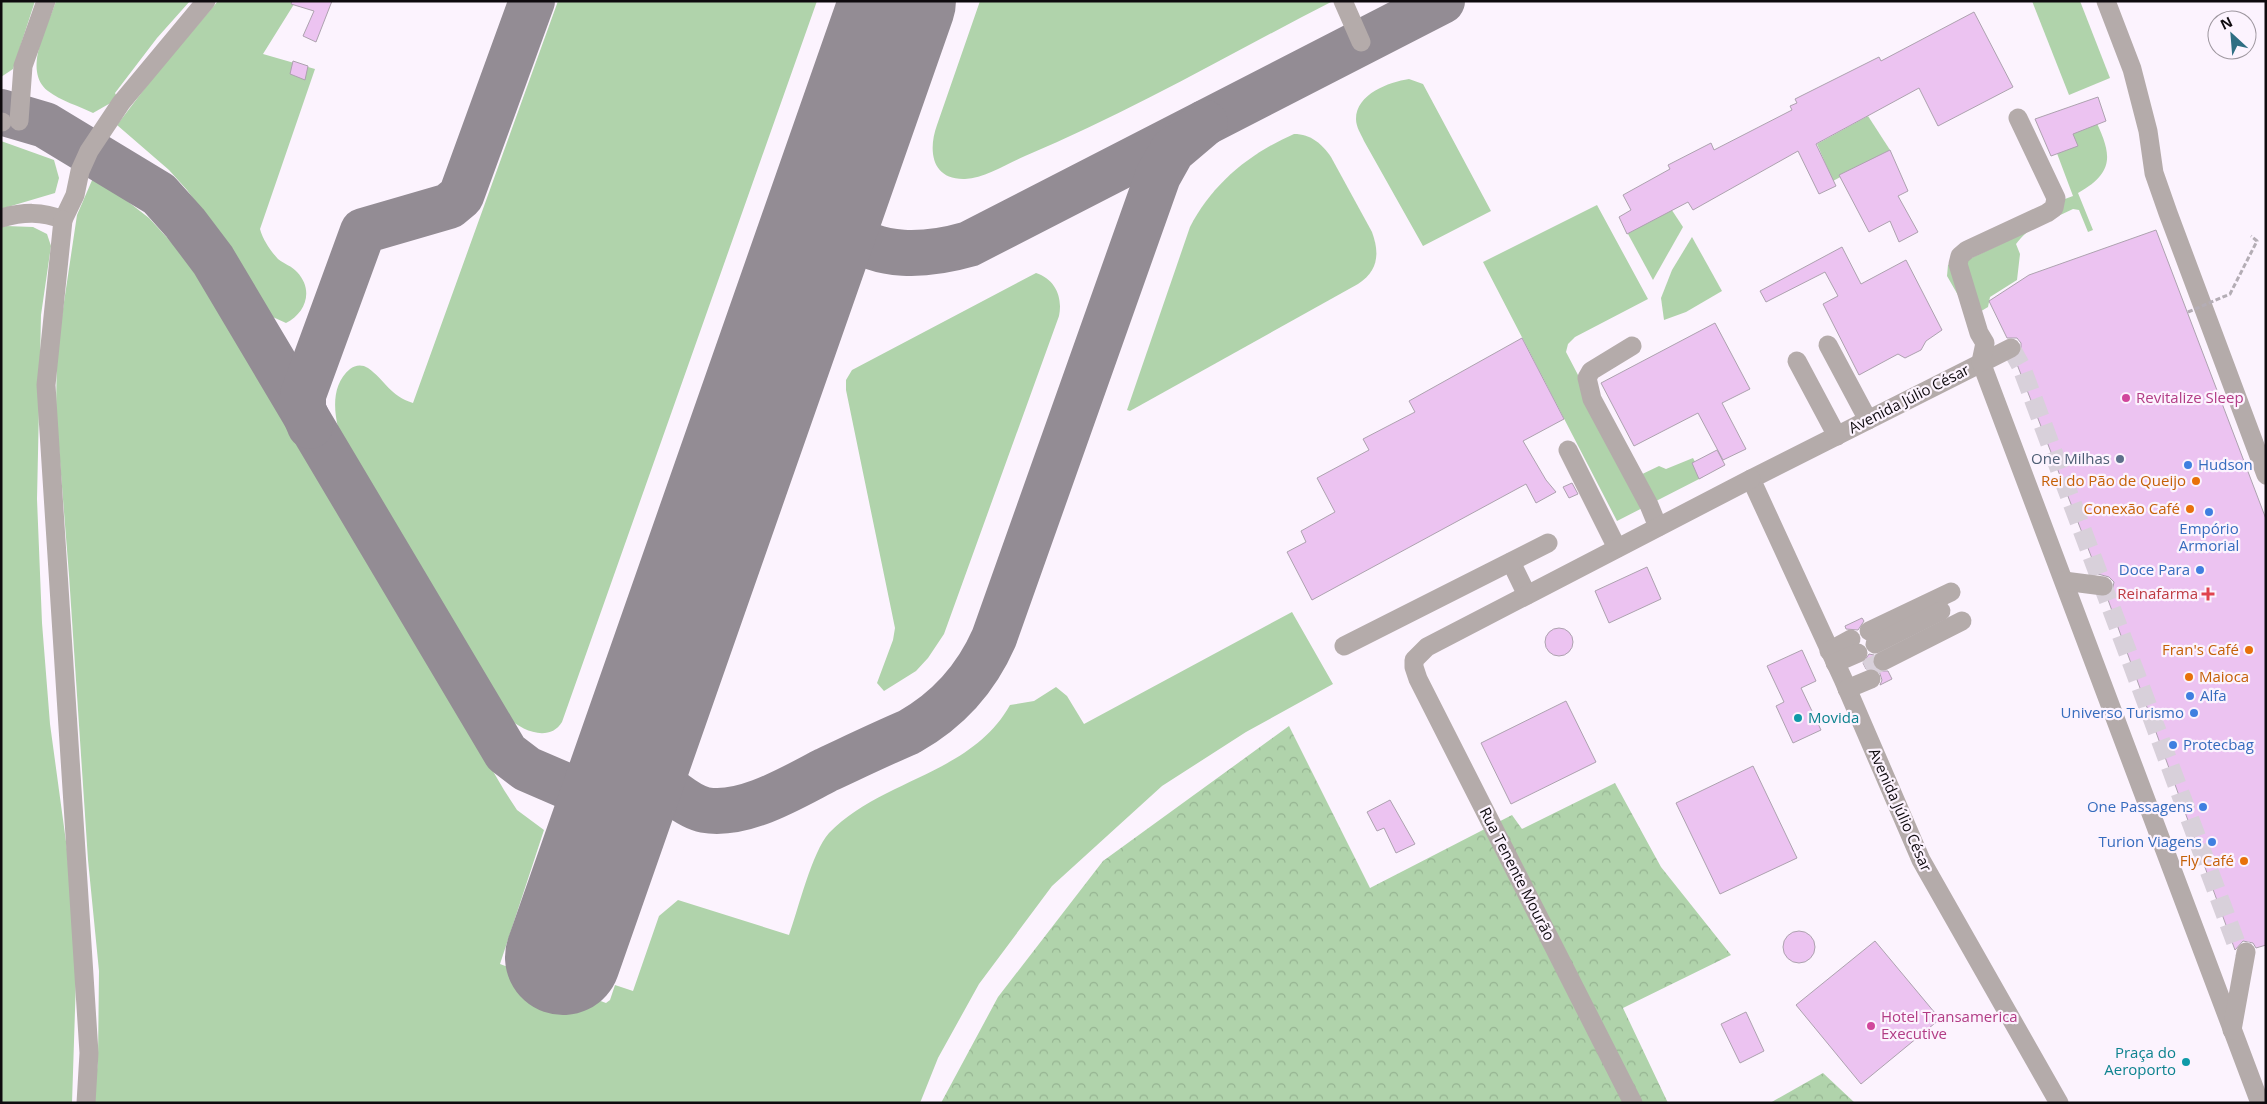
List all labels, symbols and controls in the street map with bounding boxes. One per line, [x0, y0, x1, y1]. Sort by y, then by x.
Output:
north arrow [2207, 10, 2257, 60]
text: N [2217, 12, 2235, 34]
street label: Avenida Júlio César [1845, 359, 1972, 437]
place label: Revitalize Sleep [2136, 387, 2244, 407]
marker: Revitalize Sleep [2120, 392, 2132, 404]
place label: One Milhas [2031, 448, 2110, 468]
marker: One Milhas [2114, 453, 2126, 465]
place label: Hudson [2198, 454, 2253, 474]
marker: Hudson [2182, 459, 2194, 471]
place label: Rei do Pão de Queijo [2041, 470, 2186, 490]
marker: Rei do Pão de Queijo [2190, 475, 2202, 487]
place label: Conexão Café [2084, 498, 2180, 518]
marker: Conexão Café [2184, 503, 2196, 515]
marker: Empório Armorial [2203, 506, 2215, 518]
place label: Empório Armorial [2179, 518, 2239, 555]
place label: Doce Para [2119, 559, 2190, 579]
marker: Doce Para [2194, 564, 2206, 576]
place label: Reinafarma [2117, 583, 2198, 603]
marker: Reinafarma [2202, 588, 2214, 600]
place label: Fran's Café [2162, 639, 2239, 659]
marker: Fran's Café [2243, 644, 2255, 656]
place label: Maioca [2199, 666, 2249, 686]
marker: Maioca [2183, 671, 2195, 683]
place label: Alfa [2200, 685, 2227, 705]
marker: Alfa [2184, 690, 2196, 702]
place label: Universo Turismo [2061, 702, 2184, 722]
place label: Movida [1808, 707, 1859, 727]
marker: Universo Turismo [2188, 707, 2200, 719]
marker: Movida [1792, 712, 1804, 724]
place label: Protecbag [2183, 734, 2254, 754]
marker: Protecbag [2167, 739, 2179, 751]
street label: Avenida Júlio César [1865, 745, 1937, 874]
place label: One Passagens [2087, 796, 2193, 816]
marker: One Passagens [2197, 801, 2209, 813]
street label: Rua Tenente Mourão [1476, 803, 1560, 944]
place label: Turion Viagens [2099, 831, 2202, 851]
marker: Turion Viagens [2206, 836, 2218, 848]
place label: Fly Café [2180, 850, 2234, 870]
marker: Fly Café [2238, 855, 2250, 867]
place label: Hotel Transamerica Executive [1881, 1006, 2018, 1043]
marker: Hotel Transamerica Executive [1865, 1020, 1877, 1032]
place label: Praça do Aeroporto [2104, 1042, 2176, 1079]
marker: Praça do Aeroporto [2180, 1056, 2192, 1068]

